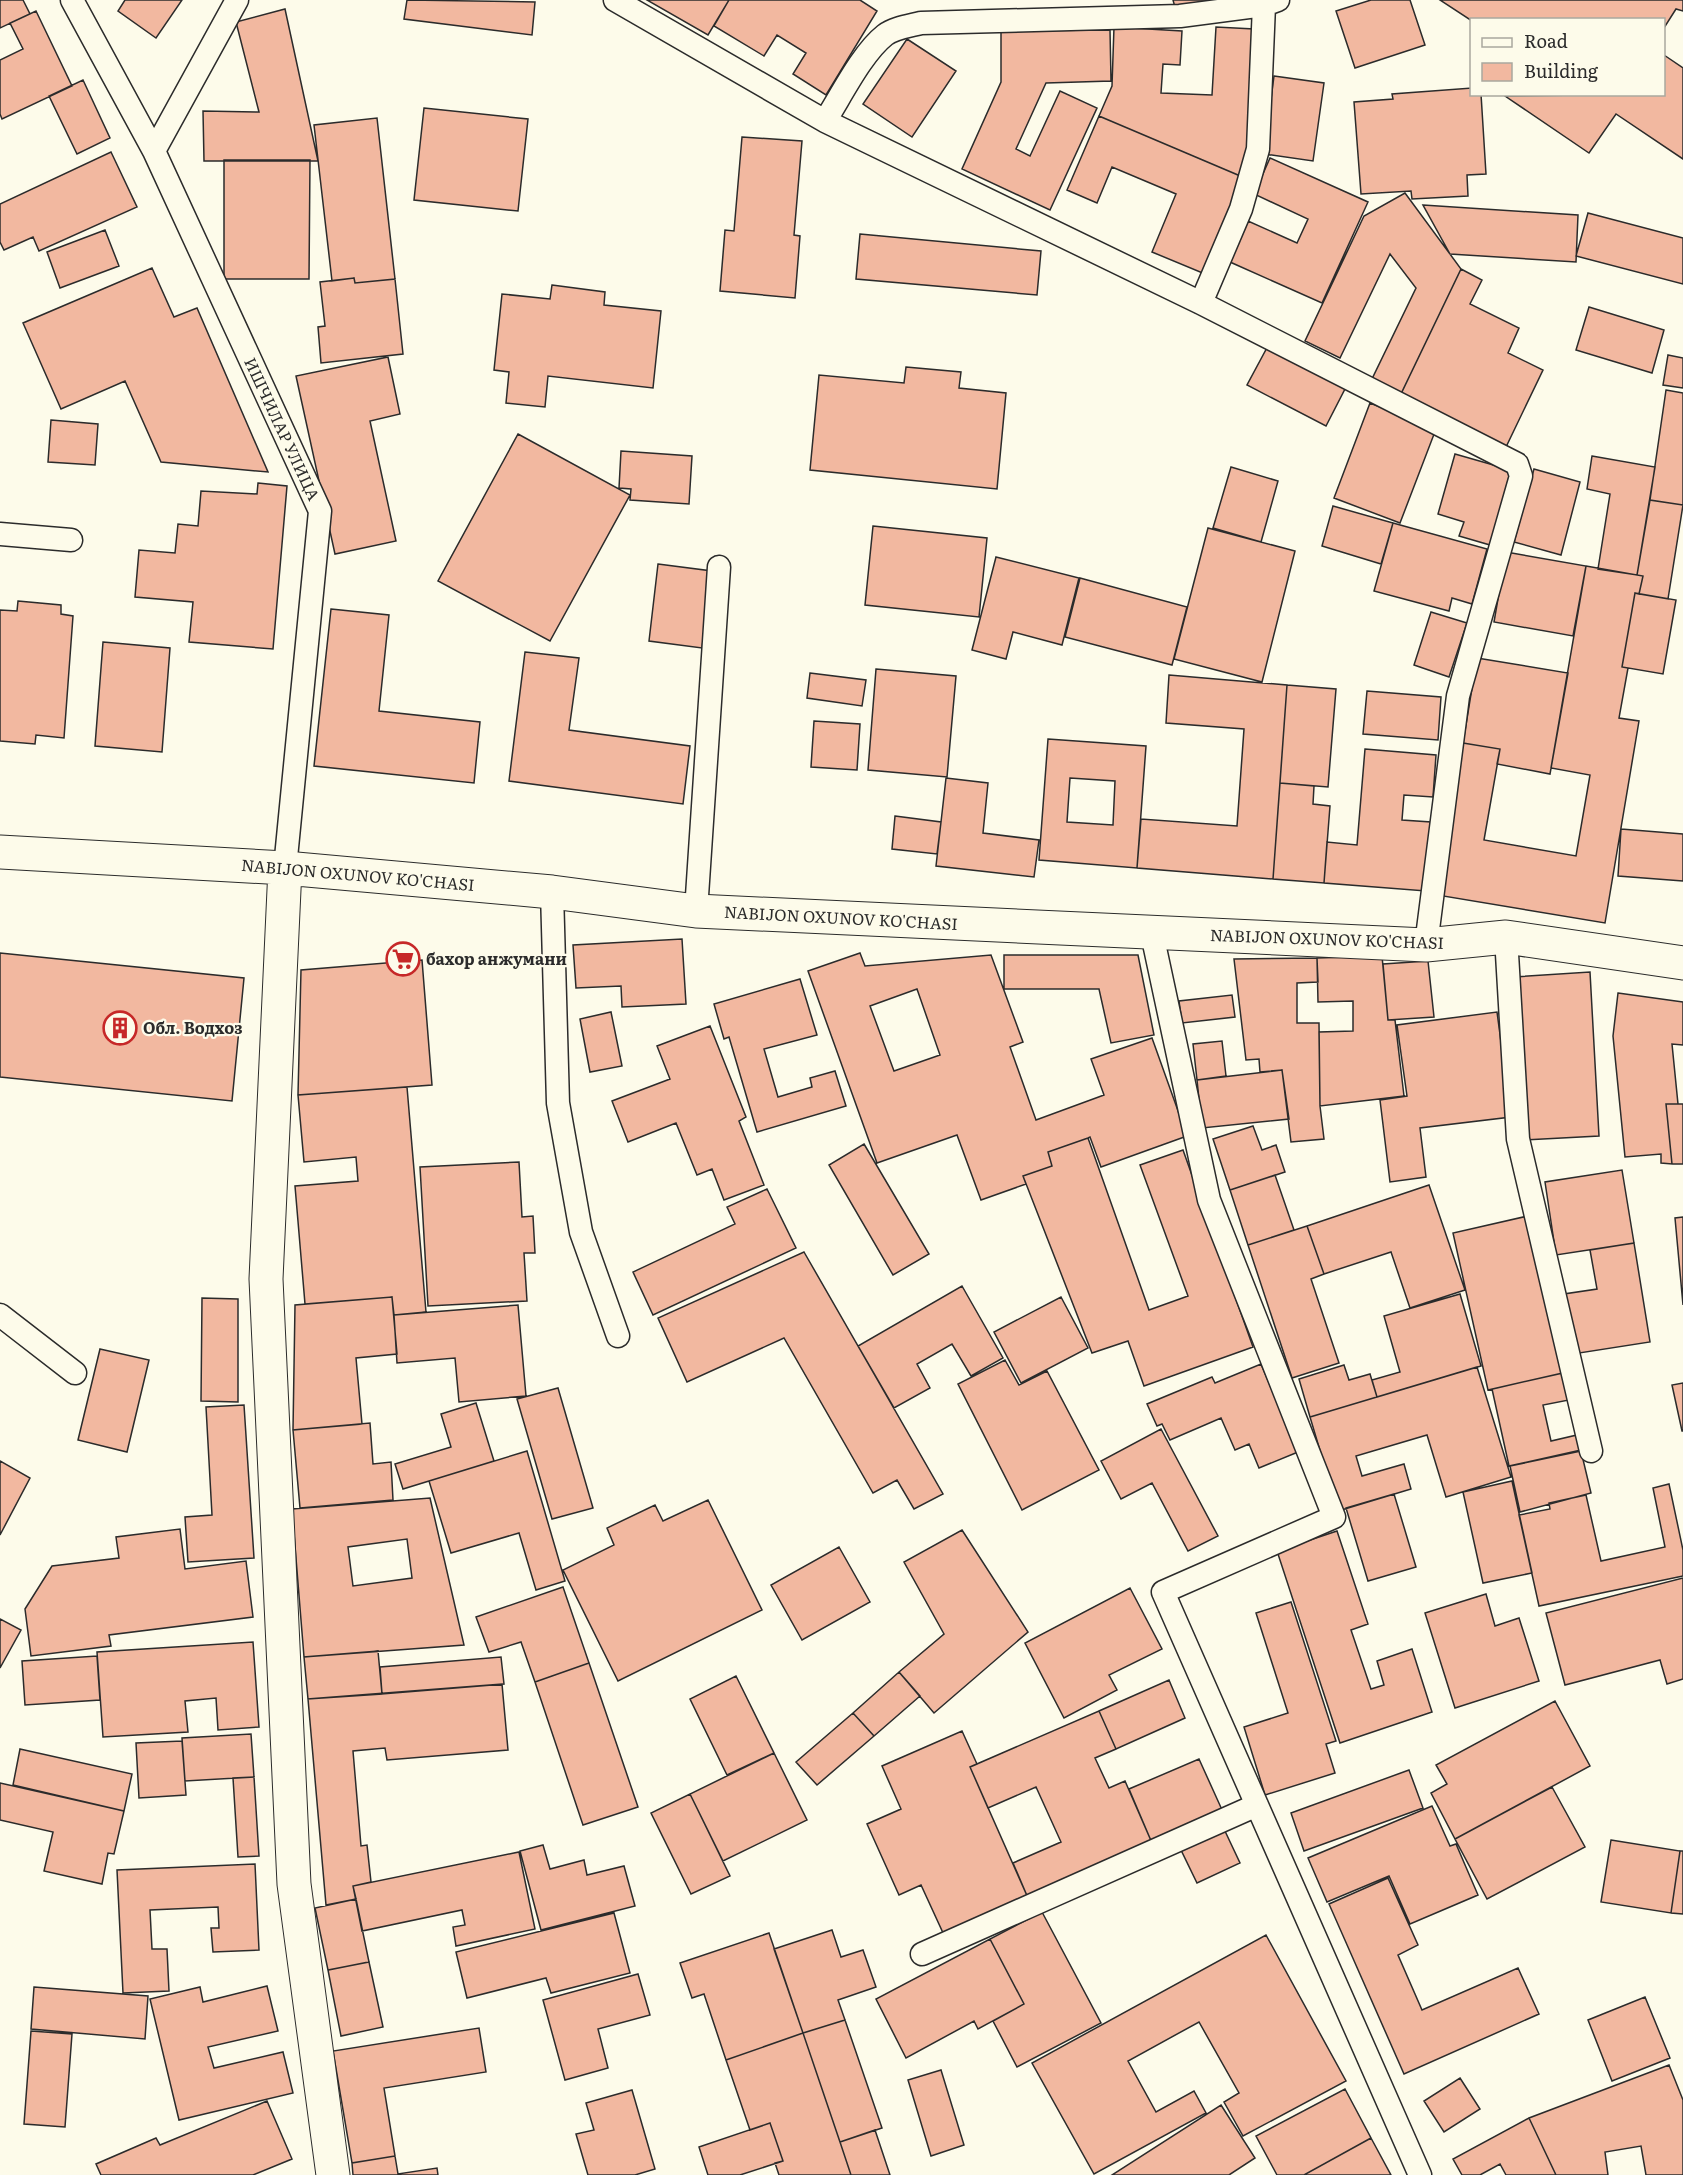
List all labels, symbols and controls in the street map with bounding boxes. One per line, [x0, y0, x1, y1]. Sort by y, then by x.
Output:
legend [1470, 18, 1665, 96]
text: Road [1524, 27, 1568, 54]
text: Building [1524, 57, 1599, 84]
street label: ИШЧИЛАР УЛИЦА [239, 353, 327, 504]
street label: NABIJON OXUNOV KO'CHASI [240, 852, 476, 896]
street label: NABIJON OXUNOV KO'CHASI [723, 899, 959, 935]
street label: NABIJON OXUNOV KO'CHASI [1210, 922, 1444, 954]
supermarket icon: бахор анжумани [385, 941, 421, 977]
place label: бахор анжумани [426, 946, 567, 970]
building icon: Обл. Водхоз [102, 1010, 138, 1046]
place label: Обл. Водхоз [143, 1015, 243, 1039]

